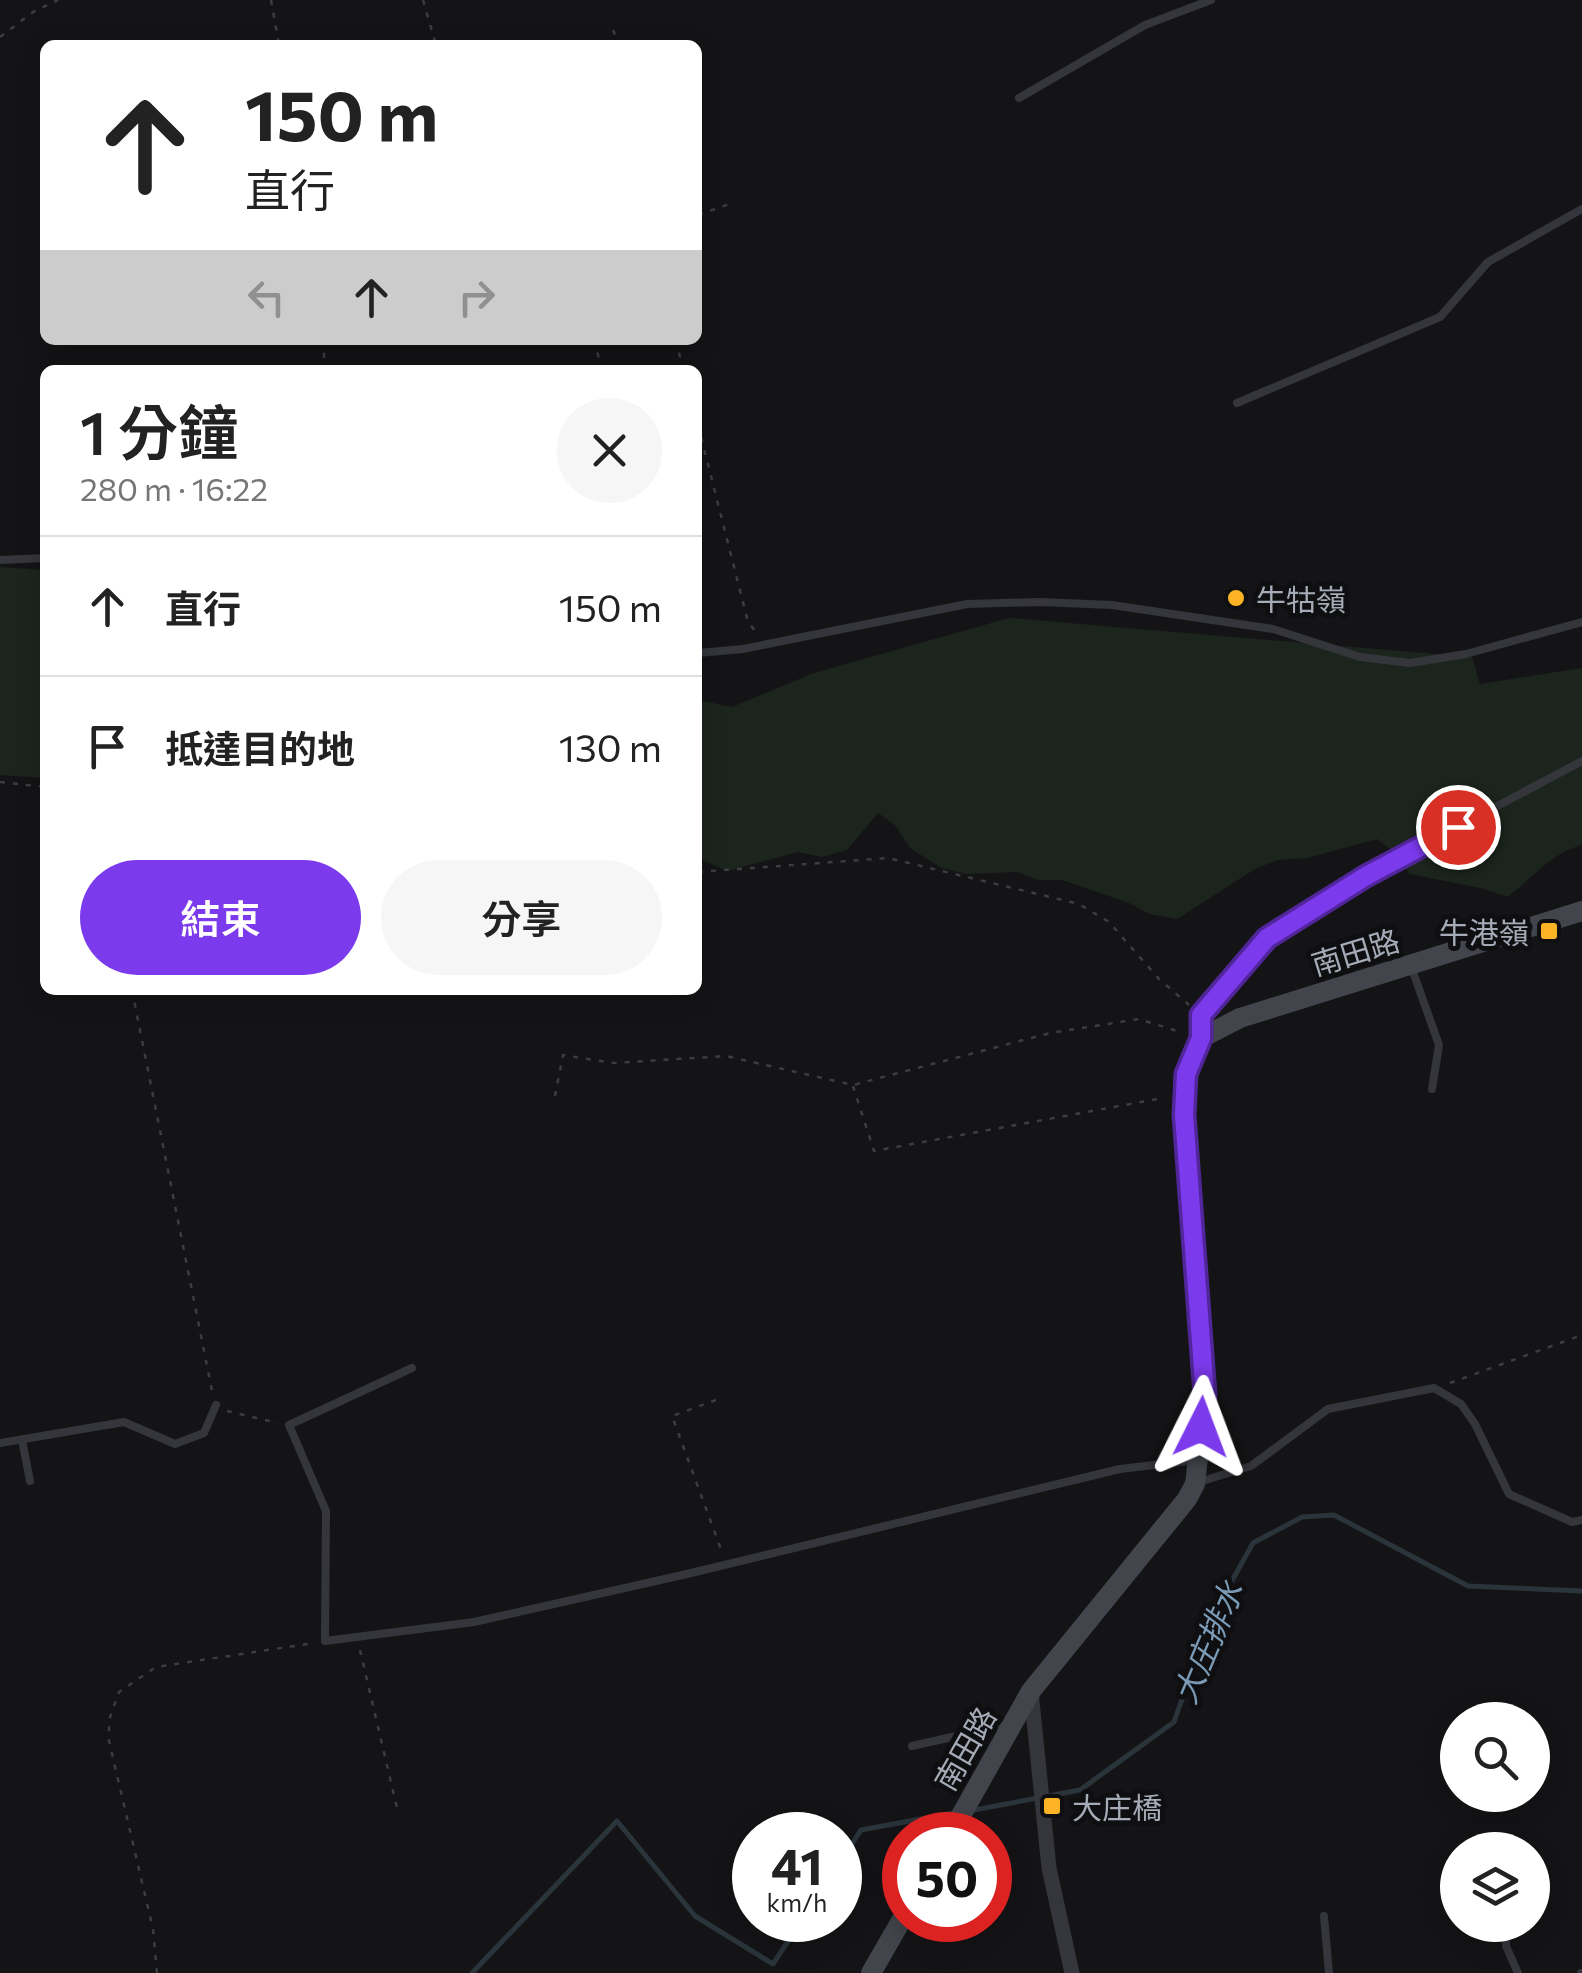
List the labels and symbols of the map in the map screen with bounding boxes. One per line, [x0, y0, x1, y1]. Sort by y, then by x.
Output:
place label: 牛牯嶺 [1256, 580, 1346, 617]
marker: 牛牯嶺 [1225, 587, 1247, 609]
pin [1416, 785, 1501, 870]
place label: 牛港嶺 [1439, 913, 1529, 950]
street label: 南田路 [1307, 920, 1403, 982]
marker: 牛港嶺 [1538, 920, 1560, 942]
position arrow [1149, 1375, 1253, 1479]
water label: 大庄排水 [1164, 1573, 1251, 1709]
street label: 南田路 [925, 1700, 1003, 1796]
place label: 大庄橋 [1072, 1788, 1162, 1825]
marker: 大庄橋 [1041, 1795, 1063, 1817]
speed limit sign: 50 [882, 1812, 1012, 1942]

